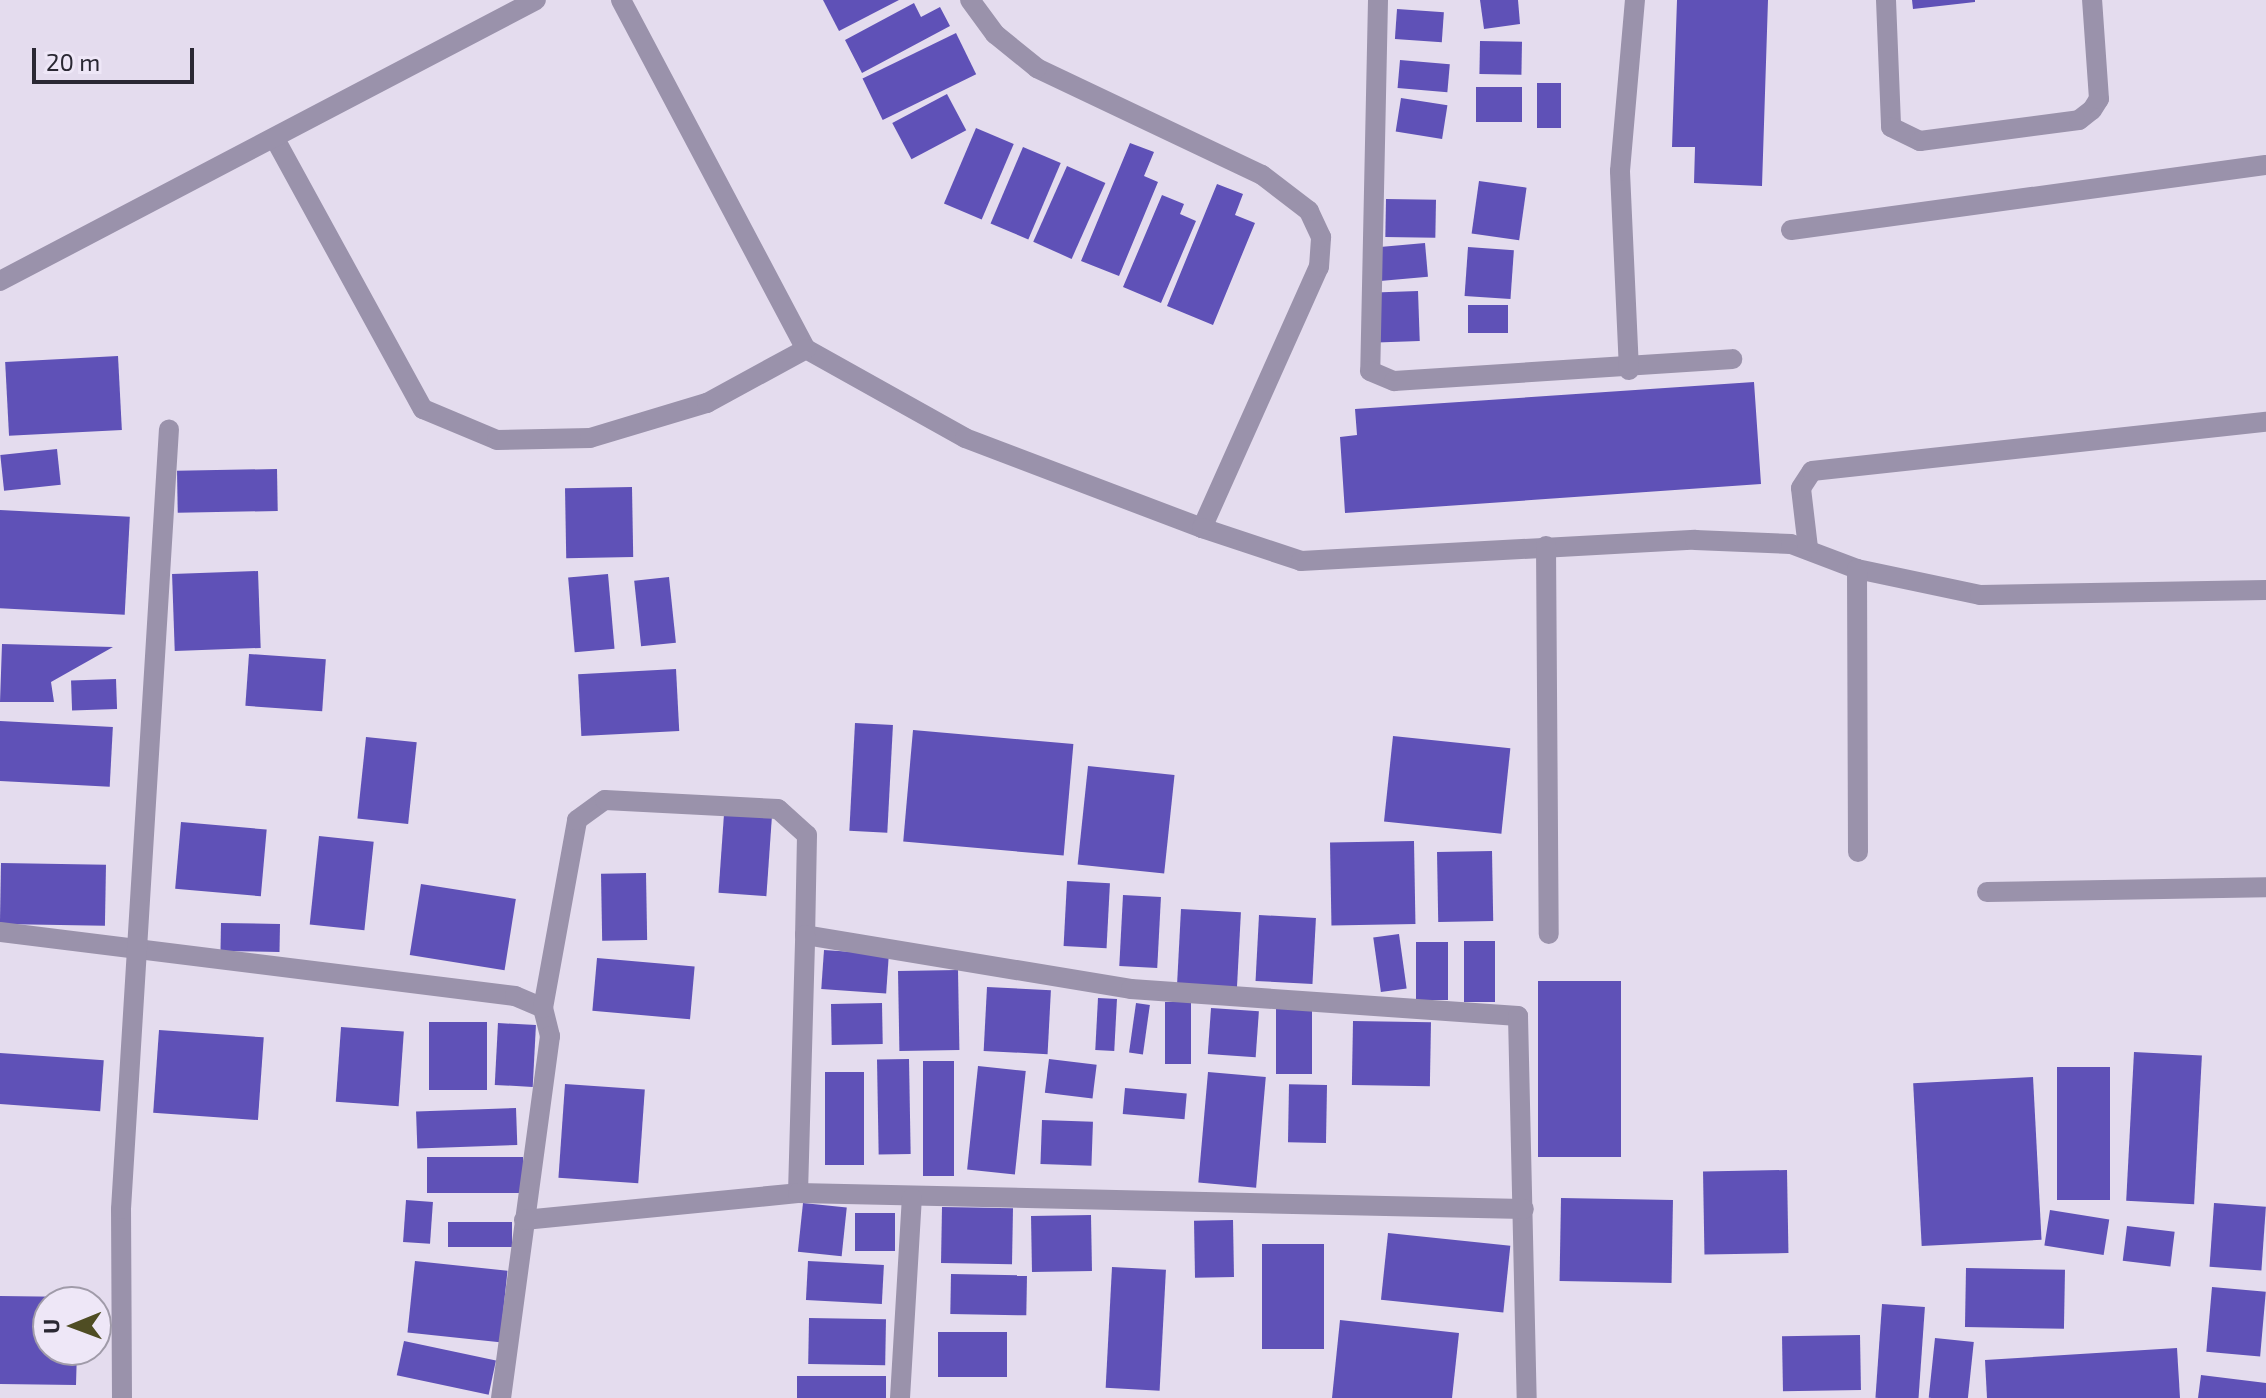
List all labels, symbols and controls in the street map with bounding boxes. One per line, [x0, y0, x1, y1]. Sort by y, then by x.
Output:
scale bar [36, 32, 198, 82]
text: 20 m [46, 47, 100, 76]
north arrow [32, 1286, 112, 1366]
text: U [37, 1319, 63, 1334]

